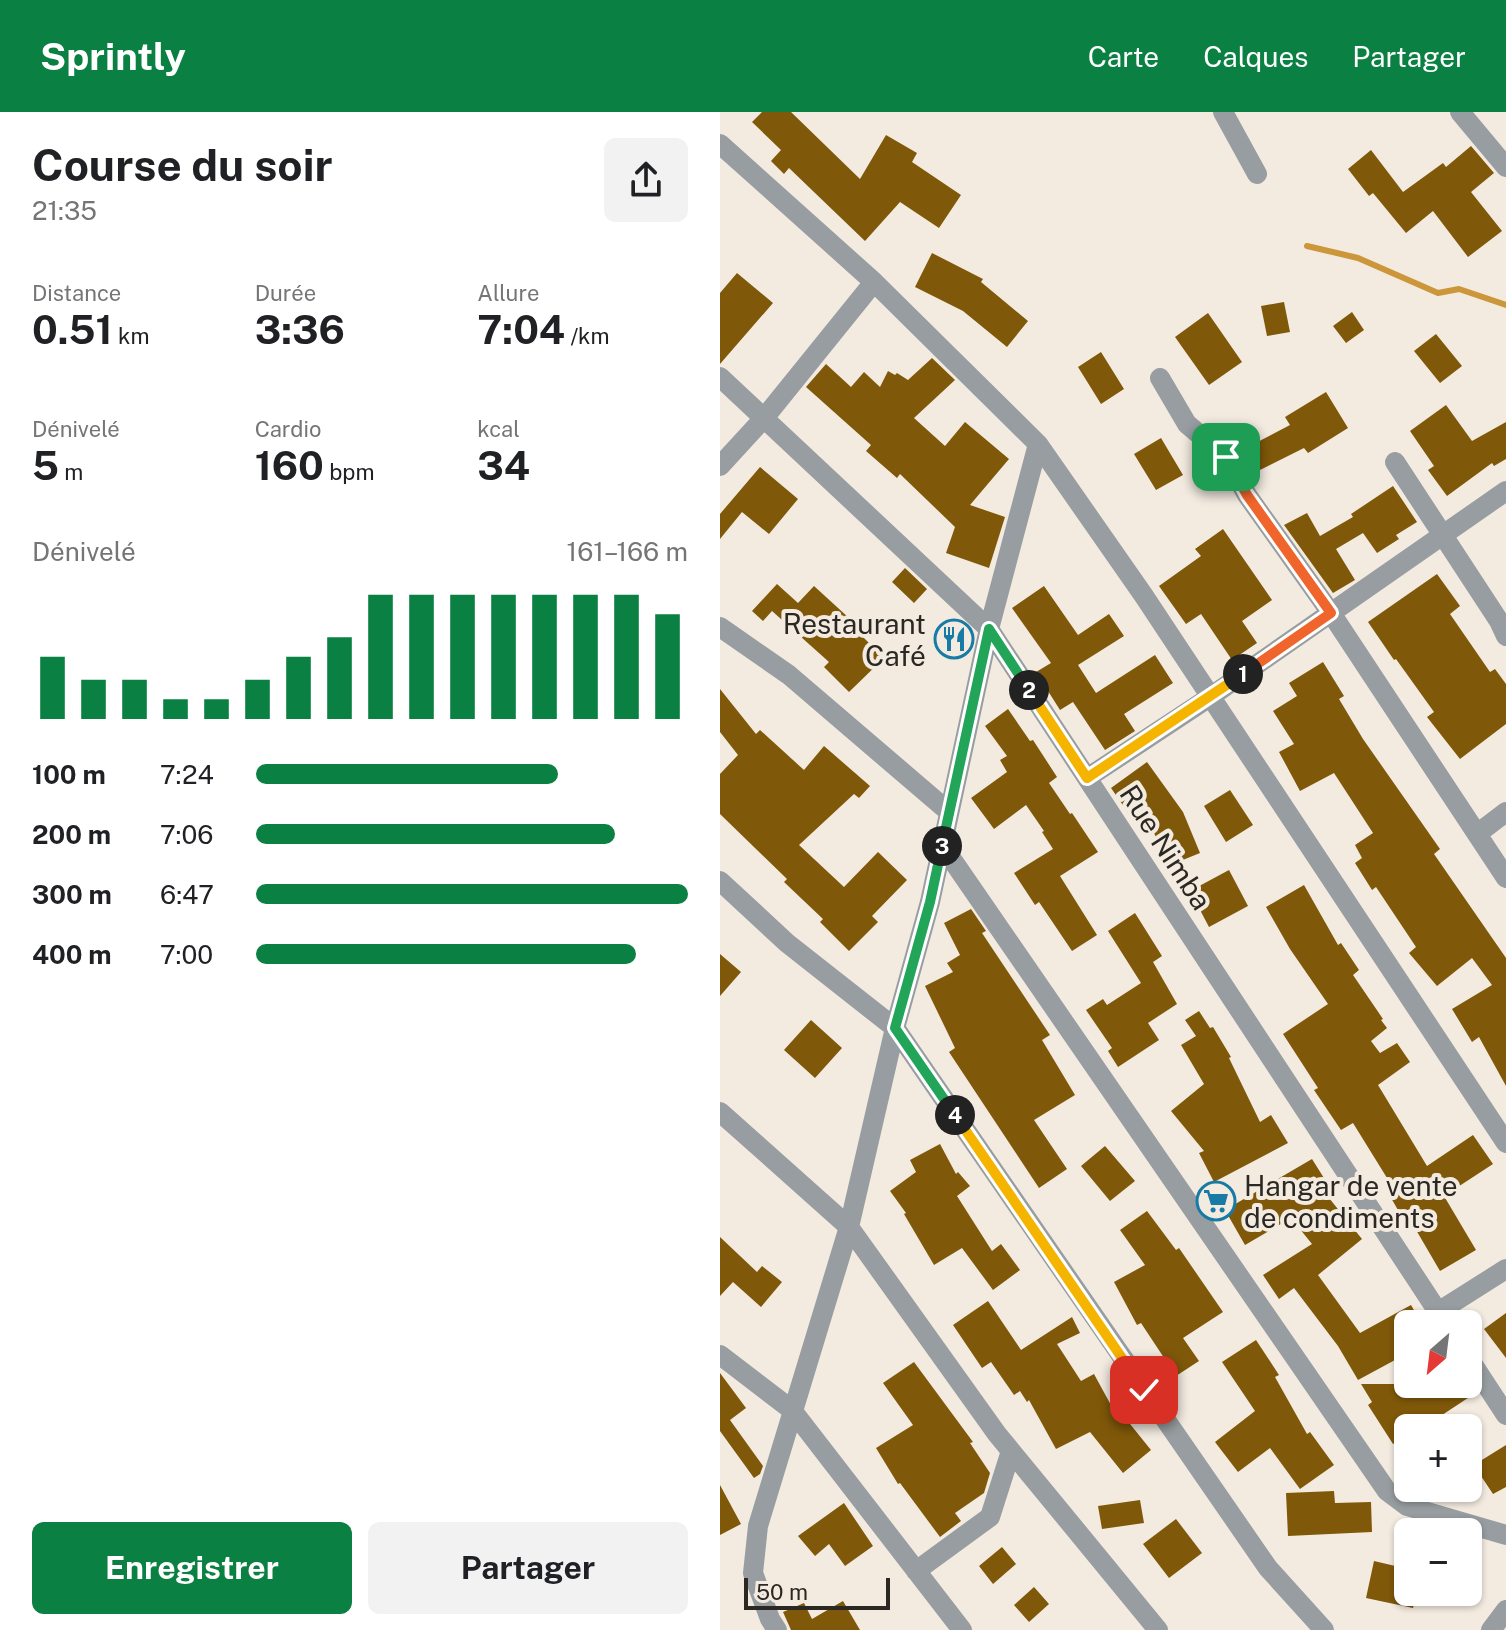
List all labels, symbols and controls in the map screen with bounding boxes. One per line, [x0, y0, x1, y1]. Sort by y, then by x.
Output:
text: Sprintly [40, 34, 186, 79]
text: Carte [1088, 40, 1159, 73]
text: Calques [1203, 40, 1308, 73]
text: Partager [1352, 40, 1466, 73]
button: share [604, 138, 688, 222]
text: Course du soir [32, 139, 333, 191]
text: 21:35 [32, 195, 97, 226]
text: Distance [32, 280, 121, 306]
text: Durée [255, 280, 316, 306]
text: Allure [477, 280, 539, 306]
text: 0.51 [32, 306, 113, 353]
text: 3:36 [255, 306, 345, 353]
text: 7:04 [477, 306, 565, 353]
text: km [113, 323, 149, 349]
text: /km [565, 323, 609, 349]
text: Dénivelé [32, 416, 120, 442]
text: Cardio [255, 416, 321, 442]
text: kcal [477, 416, 520, 442]
pin [1192, 423, 1260, 491]
icon: arrive [1204, 435, 1248, 479]
text: 5 [32, 442, 59, 489]
text: 160 [255, 442, 324, 489]
text: 34 [477, 442, 530, 489]
text: m [59, 459, 83, 485]
text: bpm [324, 459, 374, 485]
text: Dénivelé [32, 536, 136, 567]
text: 161–166 m [567, 536, 688, 567]
place label: Restaurant Café [783, 607, 926, 672]
restaurant icon: Restaurant Café [933, 618, 975, 660]
pin: 1 [1223, 654, 1263, 694]
text: 1 [1238, 661, 1248, 687]
pin: 2 [1009, 670, 1049, 710]
text: 2 [1022, 677, 1036, 703]
text: 100 m [32, 759, 106, 790]
text: 7:24 [160, 759, 214, 790]
street label: Rue Nimba [1114, 779, 1218, 915]
text: 200 m [32, 819, 111, 850]
text: 7:06 [160, 819, 213, 850]
pin: 3 [922, 826, 962, 866]
text: 3 [935, 833, 949, 859]
text: 300 m [32, 879, 112, 910]
text: 6:47 [160, 879, 214, 910]
text: 400 m [32, 939, 112, 970]
text: 7:00 [160, 939, 213, 970]
pin: 4 [935, 1095, 975, 1135]
text: 4 [948, 1102, 962, 1128]
place label: Hangar de vente de condiments [1244, 1169, 1458, 1234]
supermarket icon: Hangar de vente de condiments [1195, 1180, 1237, 1222]
north arrow [1394, 1310, 1482, 1398]
map controls [1394, 1310, 1482, 1606]
pin [1110, 1356, 1178, 1424]
icon: check [1122, 1368, 1166, 1412]
button: + [1394, 1414, 1482, 1502]
button: − [1394, 1518, 1482, 1606]
button: Enregistrer [32, 1522, 352, 1614]
button: Partager [368, 1522, 688, 1614]
scale bar [744, 1574, 890, 1610]
text: 50 m [756, 1579, 808, 1605]

